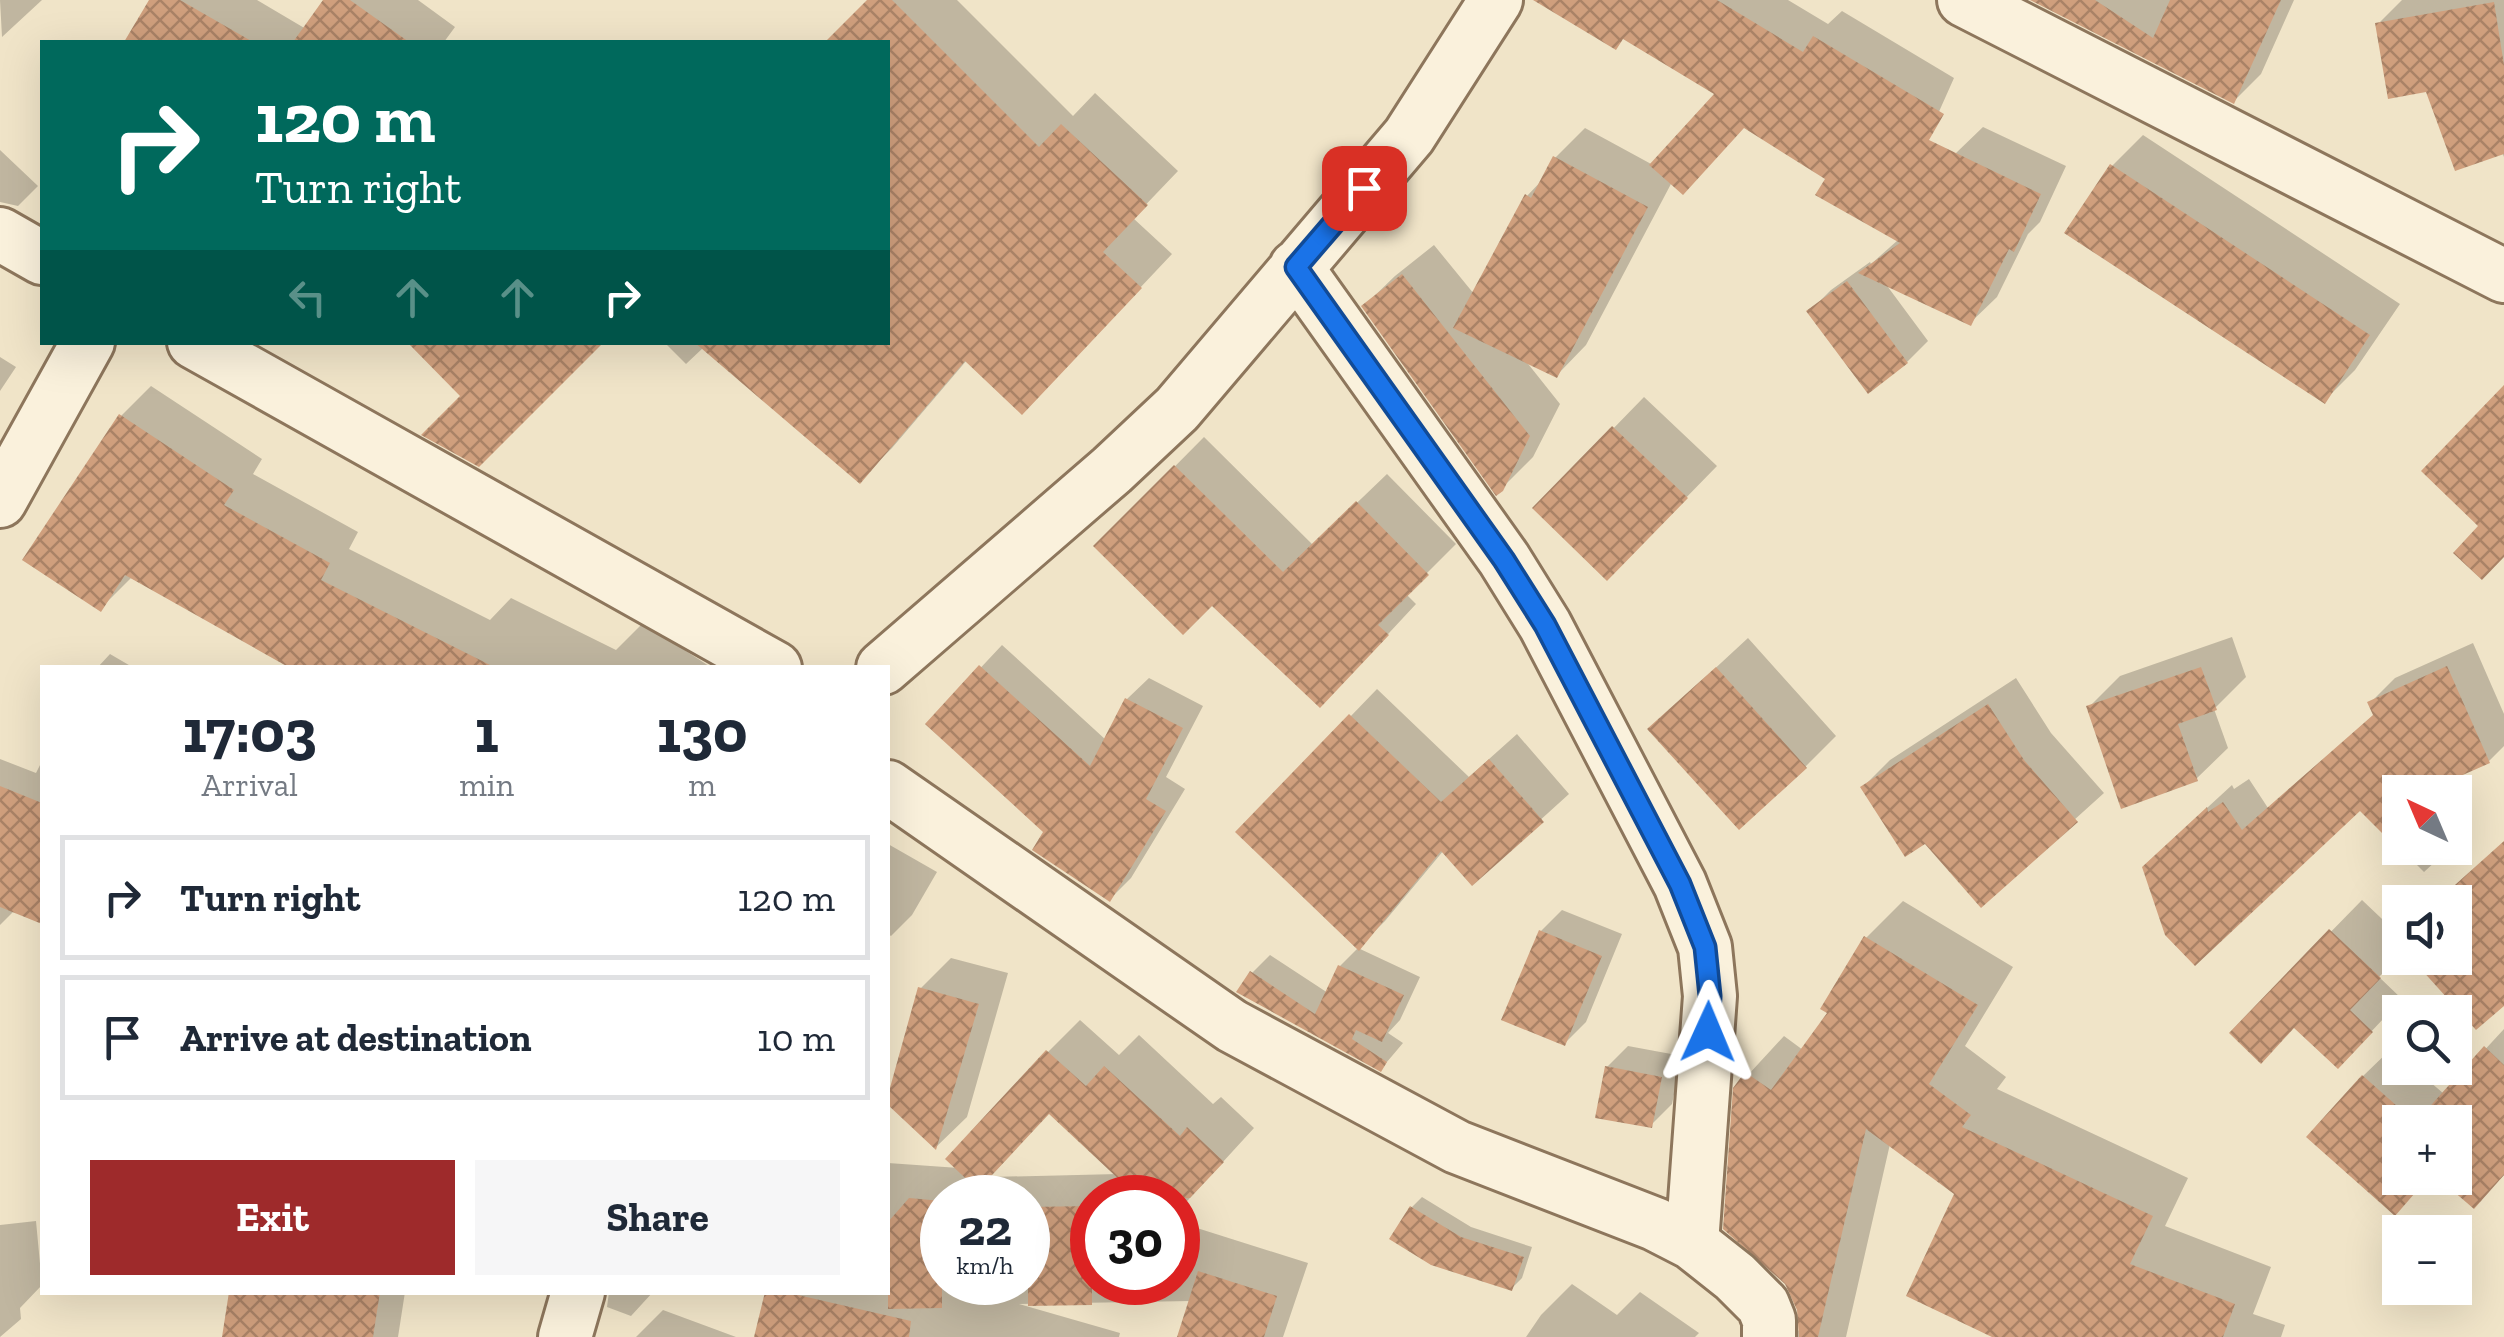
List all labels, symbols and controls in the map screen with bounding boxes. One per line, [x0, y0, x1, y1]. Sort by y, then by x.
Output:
text: 120 m [255, 76, 436, 160]
icon: right [90, 80, 220, 210]
pin [1322, 146, 1407, 231]
text: Turn right [255, 161, 461, 215]
icon: arrive [1337, 161, 1392, 216]
icon: left [280, 270, 335, 325]
icon: ahead [385, 270, 440, 325]
icon: ahead [490, 270, 545, 325]
icon: right [595, 270, 650, 325]
text: 17:03 [183, 695, 317, 767]
text: 1 [475, 695, 499, 767]
text: 130 [657, 695, 747, 767]
text: Arrival [201, 766, 298, 804]
text: min [459, 766, 514, 804]
text: m [688, 766, 716, 804]
north arrow [2382, 775, 2472, 865]
map controls [2382, 775, 2472, 1305]
icon: right [95, 870, 150, 925]
text: Turn right [180, 875, 360, 921]
text: 120 m [737, 875, 835, 921]
button: sound [2382, 885, 2472, 975]
position arrow [1656, 980, 1760, 1084]
button: search [2382, 995, 2472, 1085]
icon: arrive [95, 1010, 150, 1065]
text: Arrive at destination [180, 1015, 531, 1061]
text: 10 m [757, 1015, 835, 1061]
button: + [2382, 1105, 2472, 1195]
button: Exit [90, 1160, 455, 1275]
button: Share [475, 1160, 840, 1275]
speed limit sign: 30 [1070, 1175, 1200, 1305]
text: 22 [958, 1198, 1012, 1258]
button: − [2382, 1215, 2472, 1305]
text: km/h [956, 1250, 1014, 1280]

